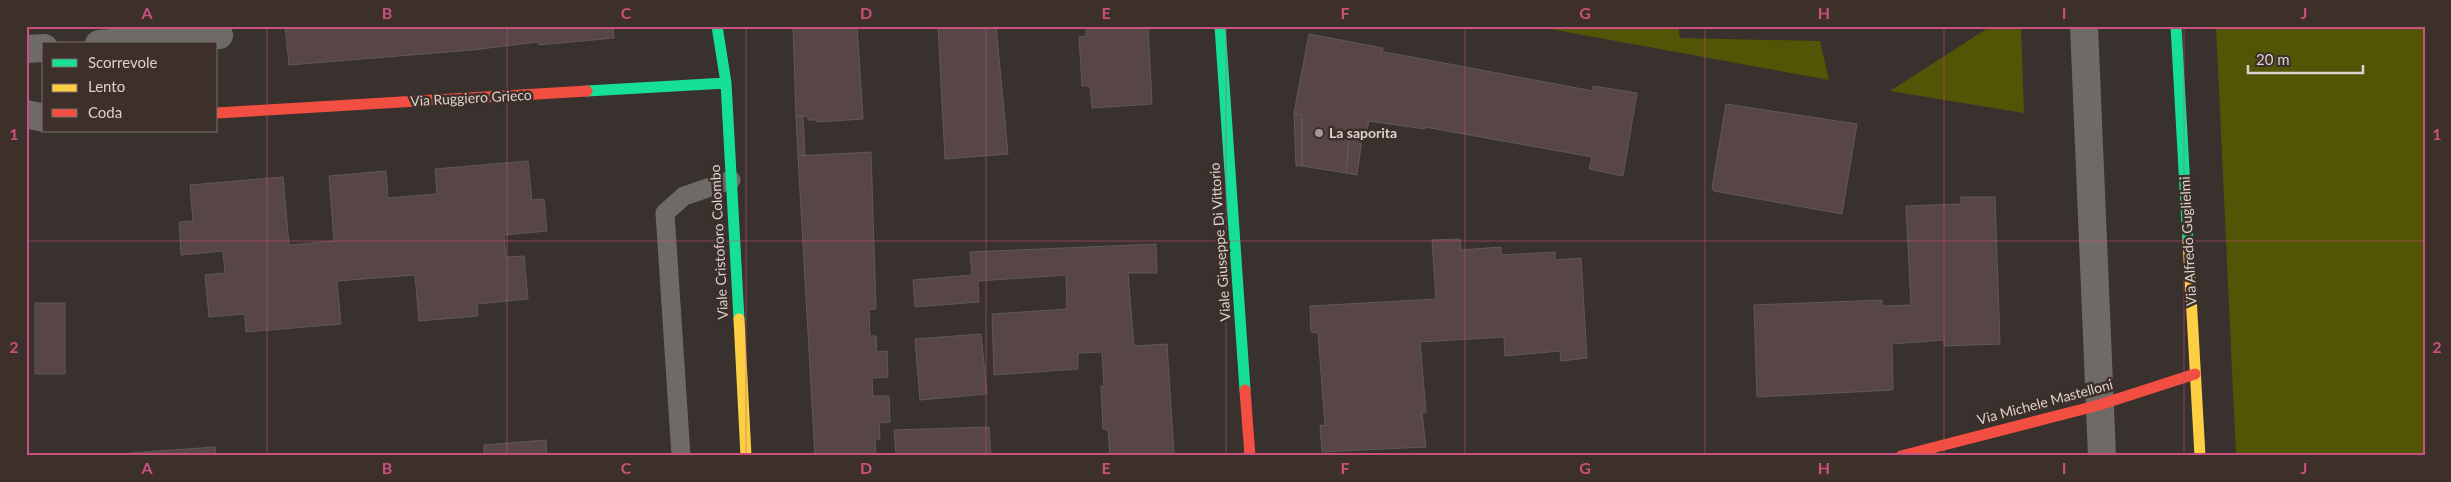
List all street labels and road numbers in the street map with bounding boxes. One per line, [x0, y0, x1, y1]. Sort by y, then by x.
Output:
street label: Via Ruggiero Grieco [410, 86, 532, 109]
street label: Viale Giuseppe Di Vittorio [1205, 162, 1234, 322]
street label: Viale Cristoforo Colombo [706, 164, 731, 320]
street label: Via Alfredo Guglielmi [2176, 176, 2199, 306]
street label: Via Michele Mastelloni [1975, 375, 2115, 428]

